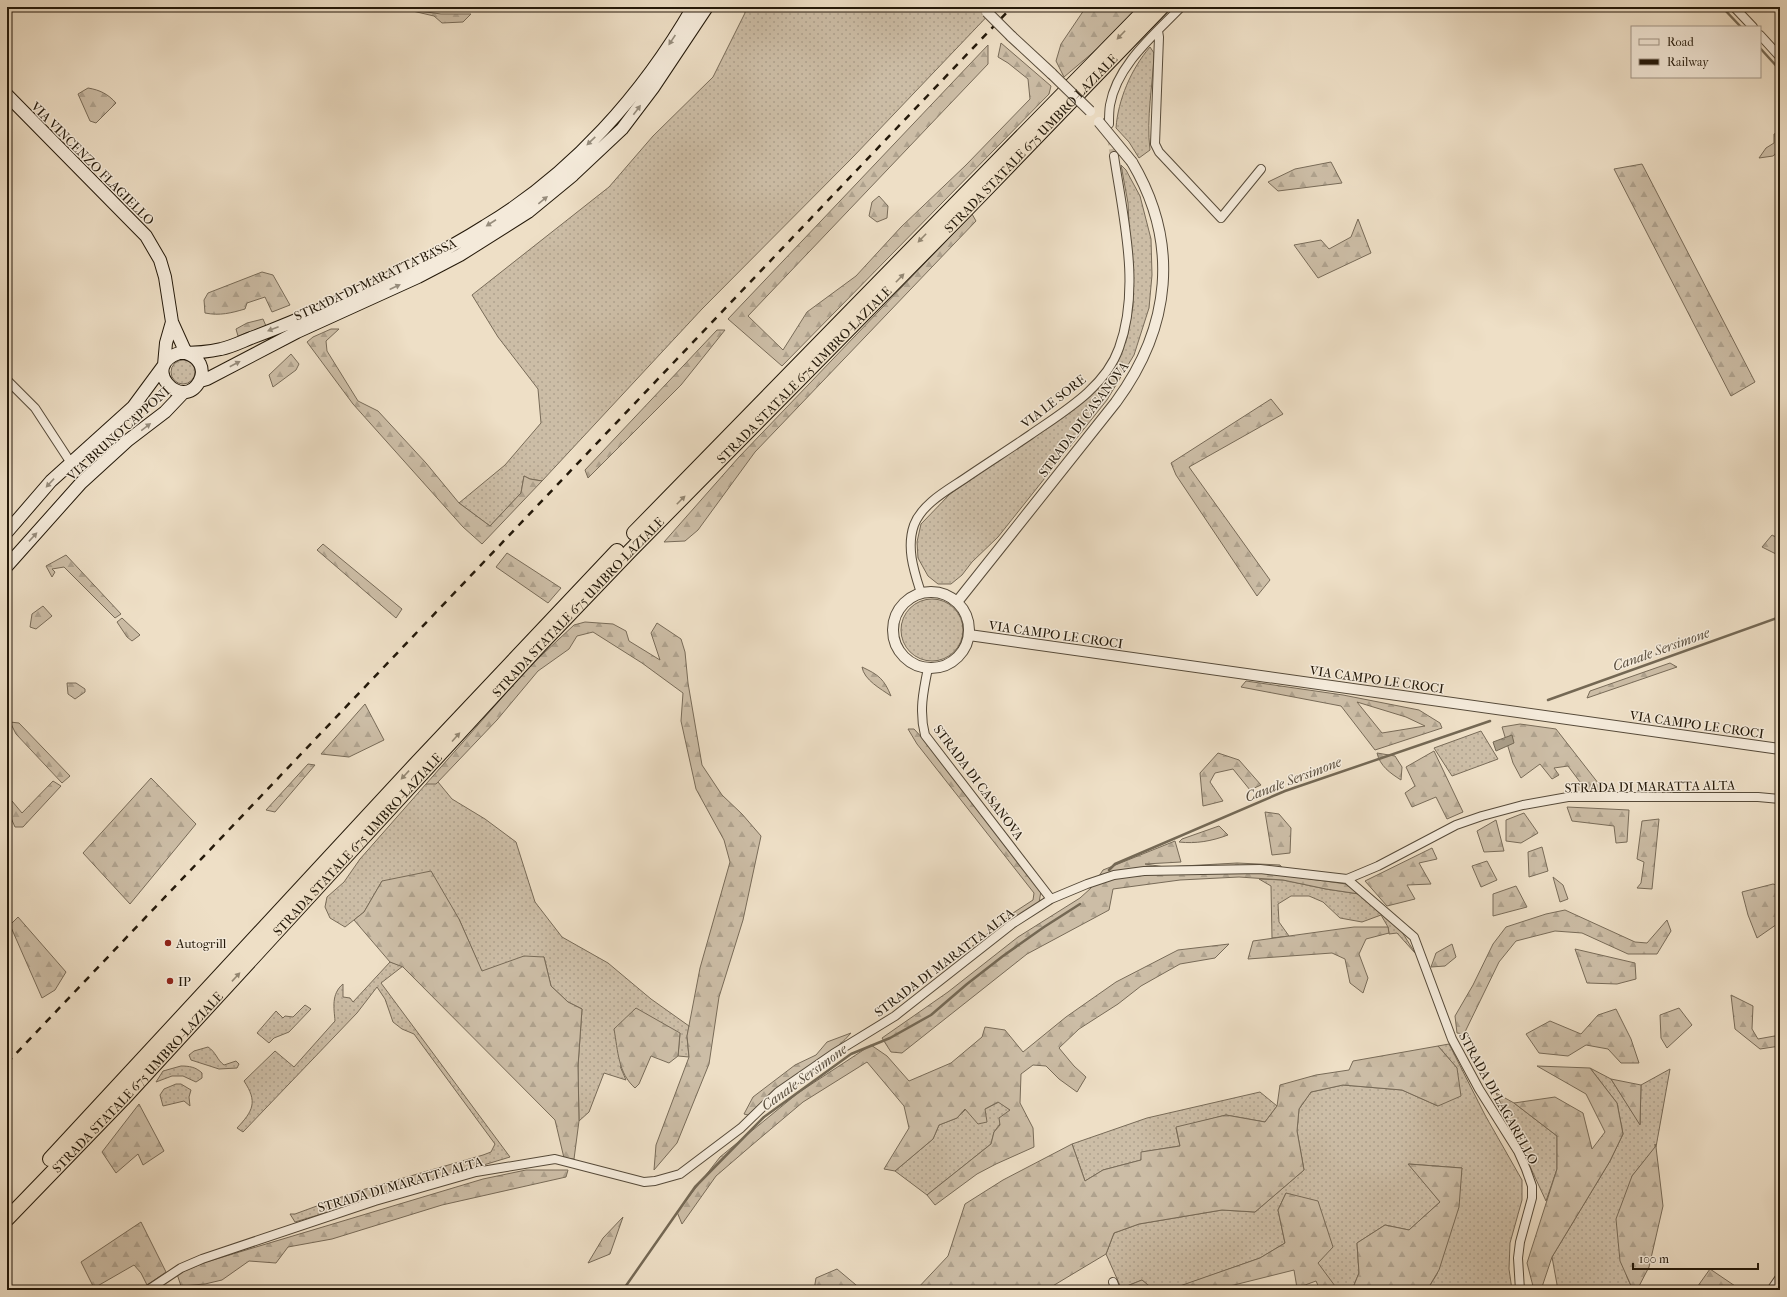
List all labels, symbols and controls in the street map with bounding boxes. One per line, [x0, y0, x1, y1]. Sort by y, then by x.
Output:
legend [1631, 26, 1761, 78]
one-way arrow [1116, 30, 1126, 40]
one-way arrow [669, 34, 676, 46]
text: Road [1667, 35, 1694, 49]
street label: STRADA STATALE 675 UMBRO-LAZIALE [941, 51, 1120, 236]
text: Railway [1667, 55, 1709, 69]
street label: VIA VINCENZO FLAGIELLO [27, 98, 157, 228]
one-way arrow [632, 105, 640, 115]
one-way arrow [586, 136, 596, 146]
one-way arrow [538, 195, 548, 204]
one-way arrow [485, 219, 496, 227]
one-way arrow [917, 233, 927, 243]
street label: STRADA DI MARATTA BASSA [292, 235, 459, 324]
one-way arrow [895, 273, 905, 283]
street label: STRADA STATALE 675 UMBRO-LAZIALE [714, 283, 894, 467]
one-way arrow [390, 284, 401, 290]
one-way arrow [267, 327, 279, 333]
street label: STRADA DI CASANOVA [1035, 358, 1132, 480]
one-way arrow [229, 361, 241, 368]
street label: VIA LE SORE [1017, 372, 1089, 432]
street label: VIA BRUNO CAPPONI [63, 383, 173, 484]
one-way arrow [140, 422, 151, 431]
one-way arrow [45, 478, 55, 488]
one-way arrow [676, 495, 685, 505]
street label: STRADA STATALE 675 UMBRO-LAZIALE [489, 514, 667, 700]
one-way arrow [29, 532, 38, 543]
street label: VIA CAMPO LE CROCI [987, 618, 1124, 651]
water label: Canale Sersimone [1610, 624, 1712, 675]
street label: VIA CAMPO LE CROCI [1308, 663, 1445, 696]
street label: VIA CAMPO LE CROCI [1628, 708, 1765, 741]
street label: STRADA DI CASANOVA [931, 722, 1027, 843]
one-way arrow [452, 732, 461, 742]
street label: STRADA STATALE 675 UMBRO-LAZIALE [270, 750, 445, 939]
water label: Canale Sersimone [1243, 753, 1344, 806]
one-way arrow [401, 771, 410, 780]
street label: STRADA DI MARATTA ALTA [1564, 777, 1736, 795]
street label: STRADA DI MARATTA ALTA [872, 905, 1018, 1020]
place label: Autogrill [175, 936, 227, 951]
marker: Autogrill [163, 938, 173, 948]
one-way arrow [231, 972, 240, 982]
place label: IP [178, 974, 191, 989]
marker: IP [165, 976, 175, 986]
street label: STRADA STATALE 675 UMBRO-LAZIALE [49, 989, 226, 1176]
street label: STRADA DI LAGARELLO [1456, 1029, 1541, 1167]
water label: Canale Sersimone [758, 1040, 851, 1114]
street label: STRADA DI MARATTA ALTA [316, 1154, 485, 1215]
scale bar [1633, 1245, 1758, 1271]
text: 100 m [1639, 1252, 1669, 1266]

